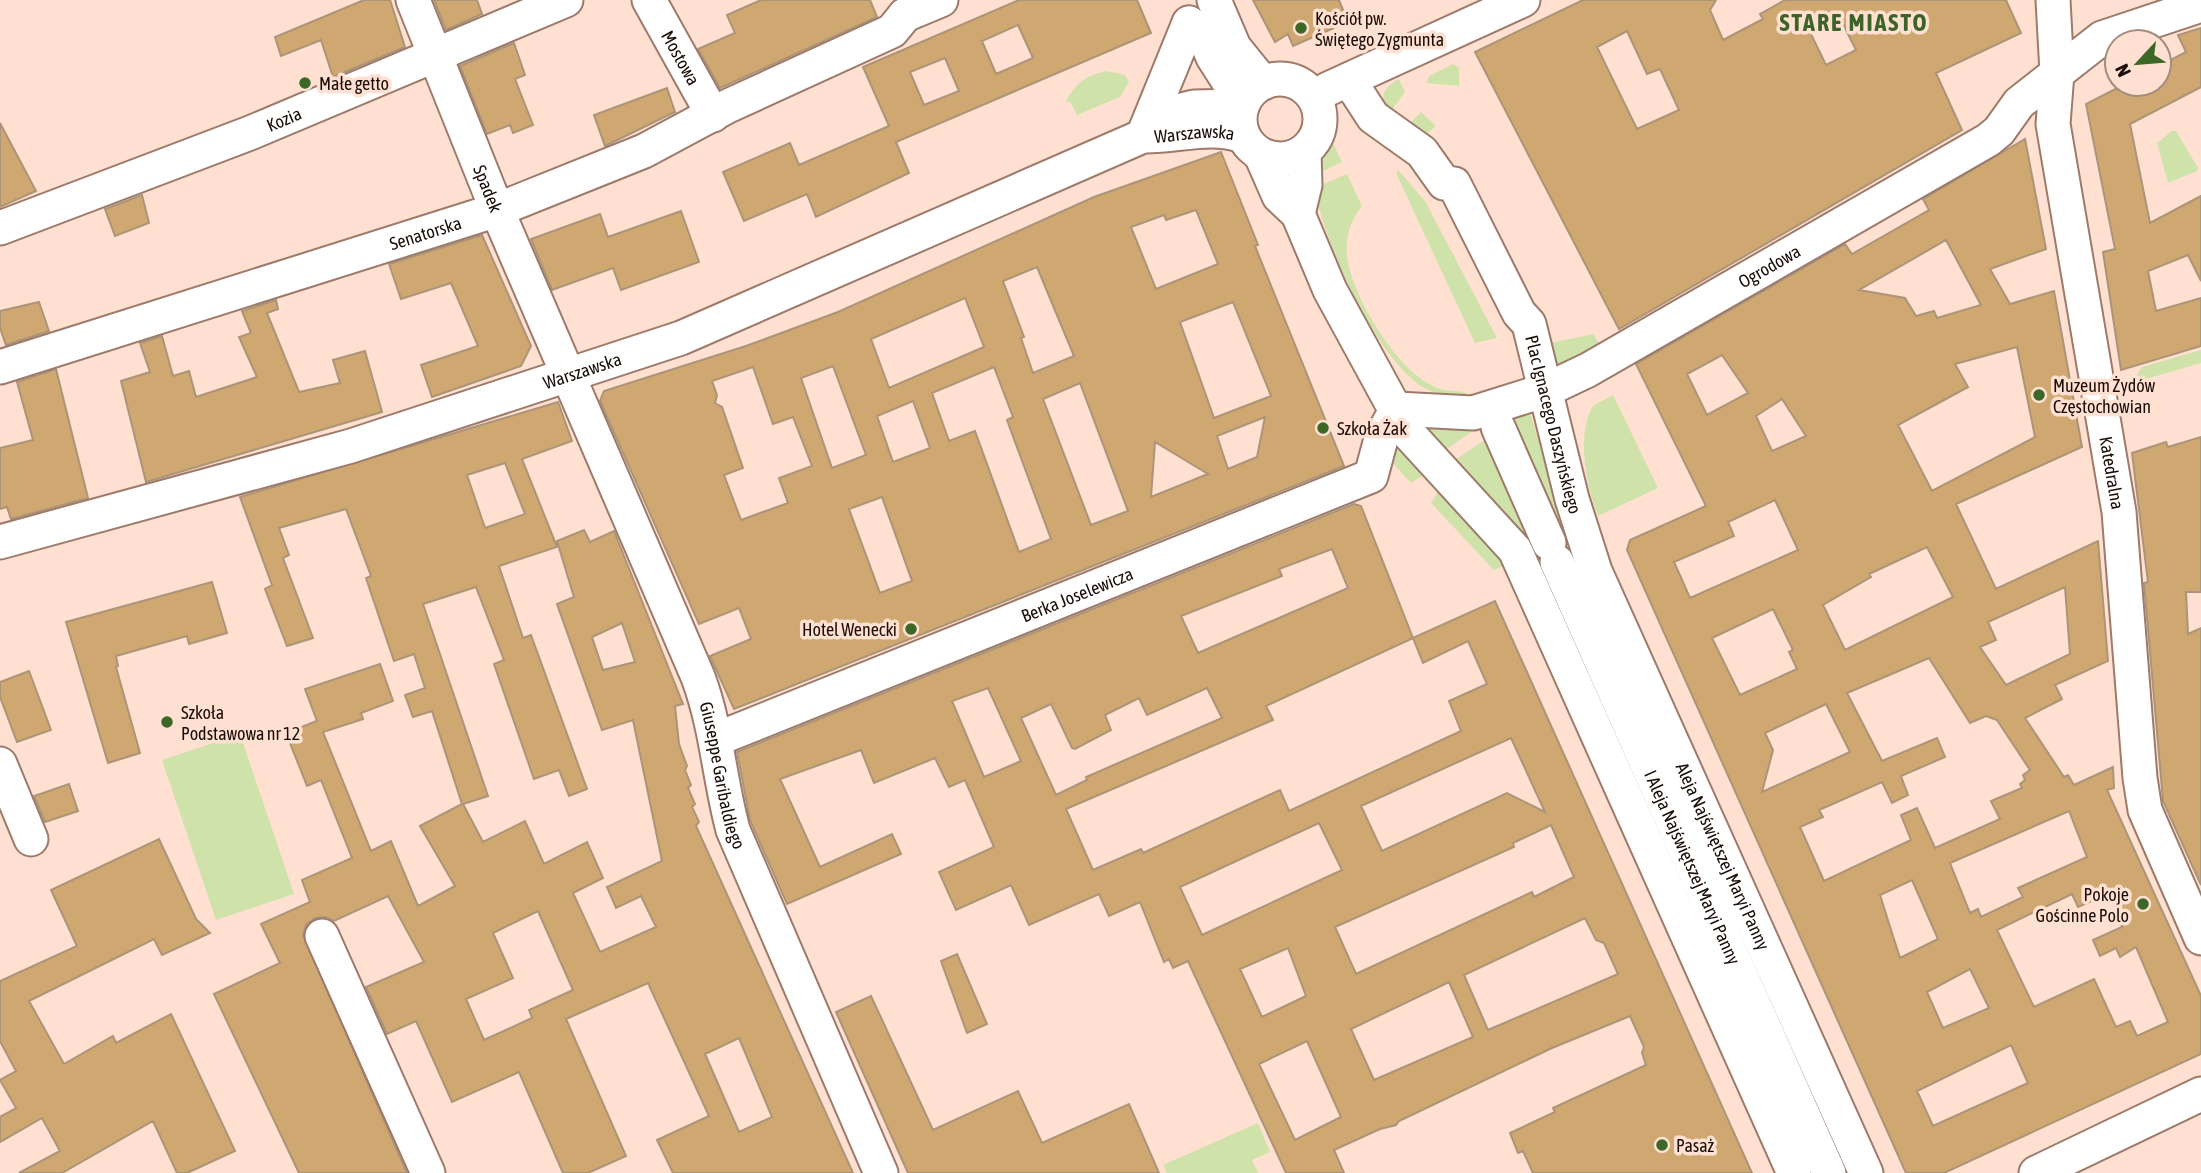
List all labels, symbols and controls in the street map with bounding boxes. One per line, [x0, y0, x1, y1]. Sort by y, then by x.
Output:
place label: Kościół pw. Świętego Zygmunta [1315, 8, 1444, 50]
district label: STARE MIASTO [1779, 9, 1929, 36]
marker: Kościół pw. Świętego Zygmunta [1293, 20, 1309, 36]
street label: Mostowa [658, 27, 705, 89]
north arrow [2103, 28, 2173, 98]
text: N [2110, 61, 2135, 80]
place label: Małe getto [319, 73, 389, 94]
marker: Małe getto [297, 75, 313, 91]
street label: Kozia [263, 102, 304, 135]
street label: Warszawska [1153, 120, 1237, 146]
street label: Spadek [470, 162, 507, 215]
street label: Senatorska [387, 211, 464, 254]
street label: Ogrodowa [1734, 240, 1804, 292]
street label: Plac Ignacego Daszyńskiego [1522, 333, 1586, 516]
street label: Warszawska [540, 348, 624, 393]
place label: Muzeum Żydów Częstochowian [2053, 375, 2155, 417]
marker: Muzeum Żydów Częstochowian [2031, 387, 2047, 403]
place label: Szkoła Żak [1337, 418, 1407, 439]
marker: Szkoła Żak [1315, 420, 1331, 436]
street label: Katedralna [2096, 435, 2129, 511]
street label: Berka Joselewicza [1018, 562, 1136, 626]
place label: Hotel Wenecki [802, 619, 897, 640]
marker: Hotel Wenecki [903, 621, 919, 637]
street label: Giuseppe Garibaldiego [696, 699, 750, 852]
place label: Szkoła Podstawowa nr 12 [181, 702, 300, 744]
marker: Szkoła Podstawowa nr 12 [159, 714, 175, 730]
street label: Aleja Najświętszej Maryi Panny [1672, 759, 1775, 953]
street label: I Aleja Najświętszej Maryi Panny [1640, 767, 1745, 968]
place label: Pokoje Gościnne Polo [2036, 884, 2129, 926]
marker: Pokoje Gościnne Polo [2135, 896, 2151, 912]
place label: Pasaż [1676, 1135, 1715, 1156]
marker: Pasaż [1654, 1137, 1670, 1153]

